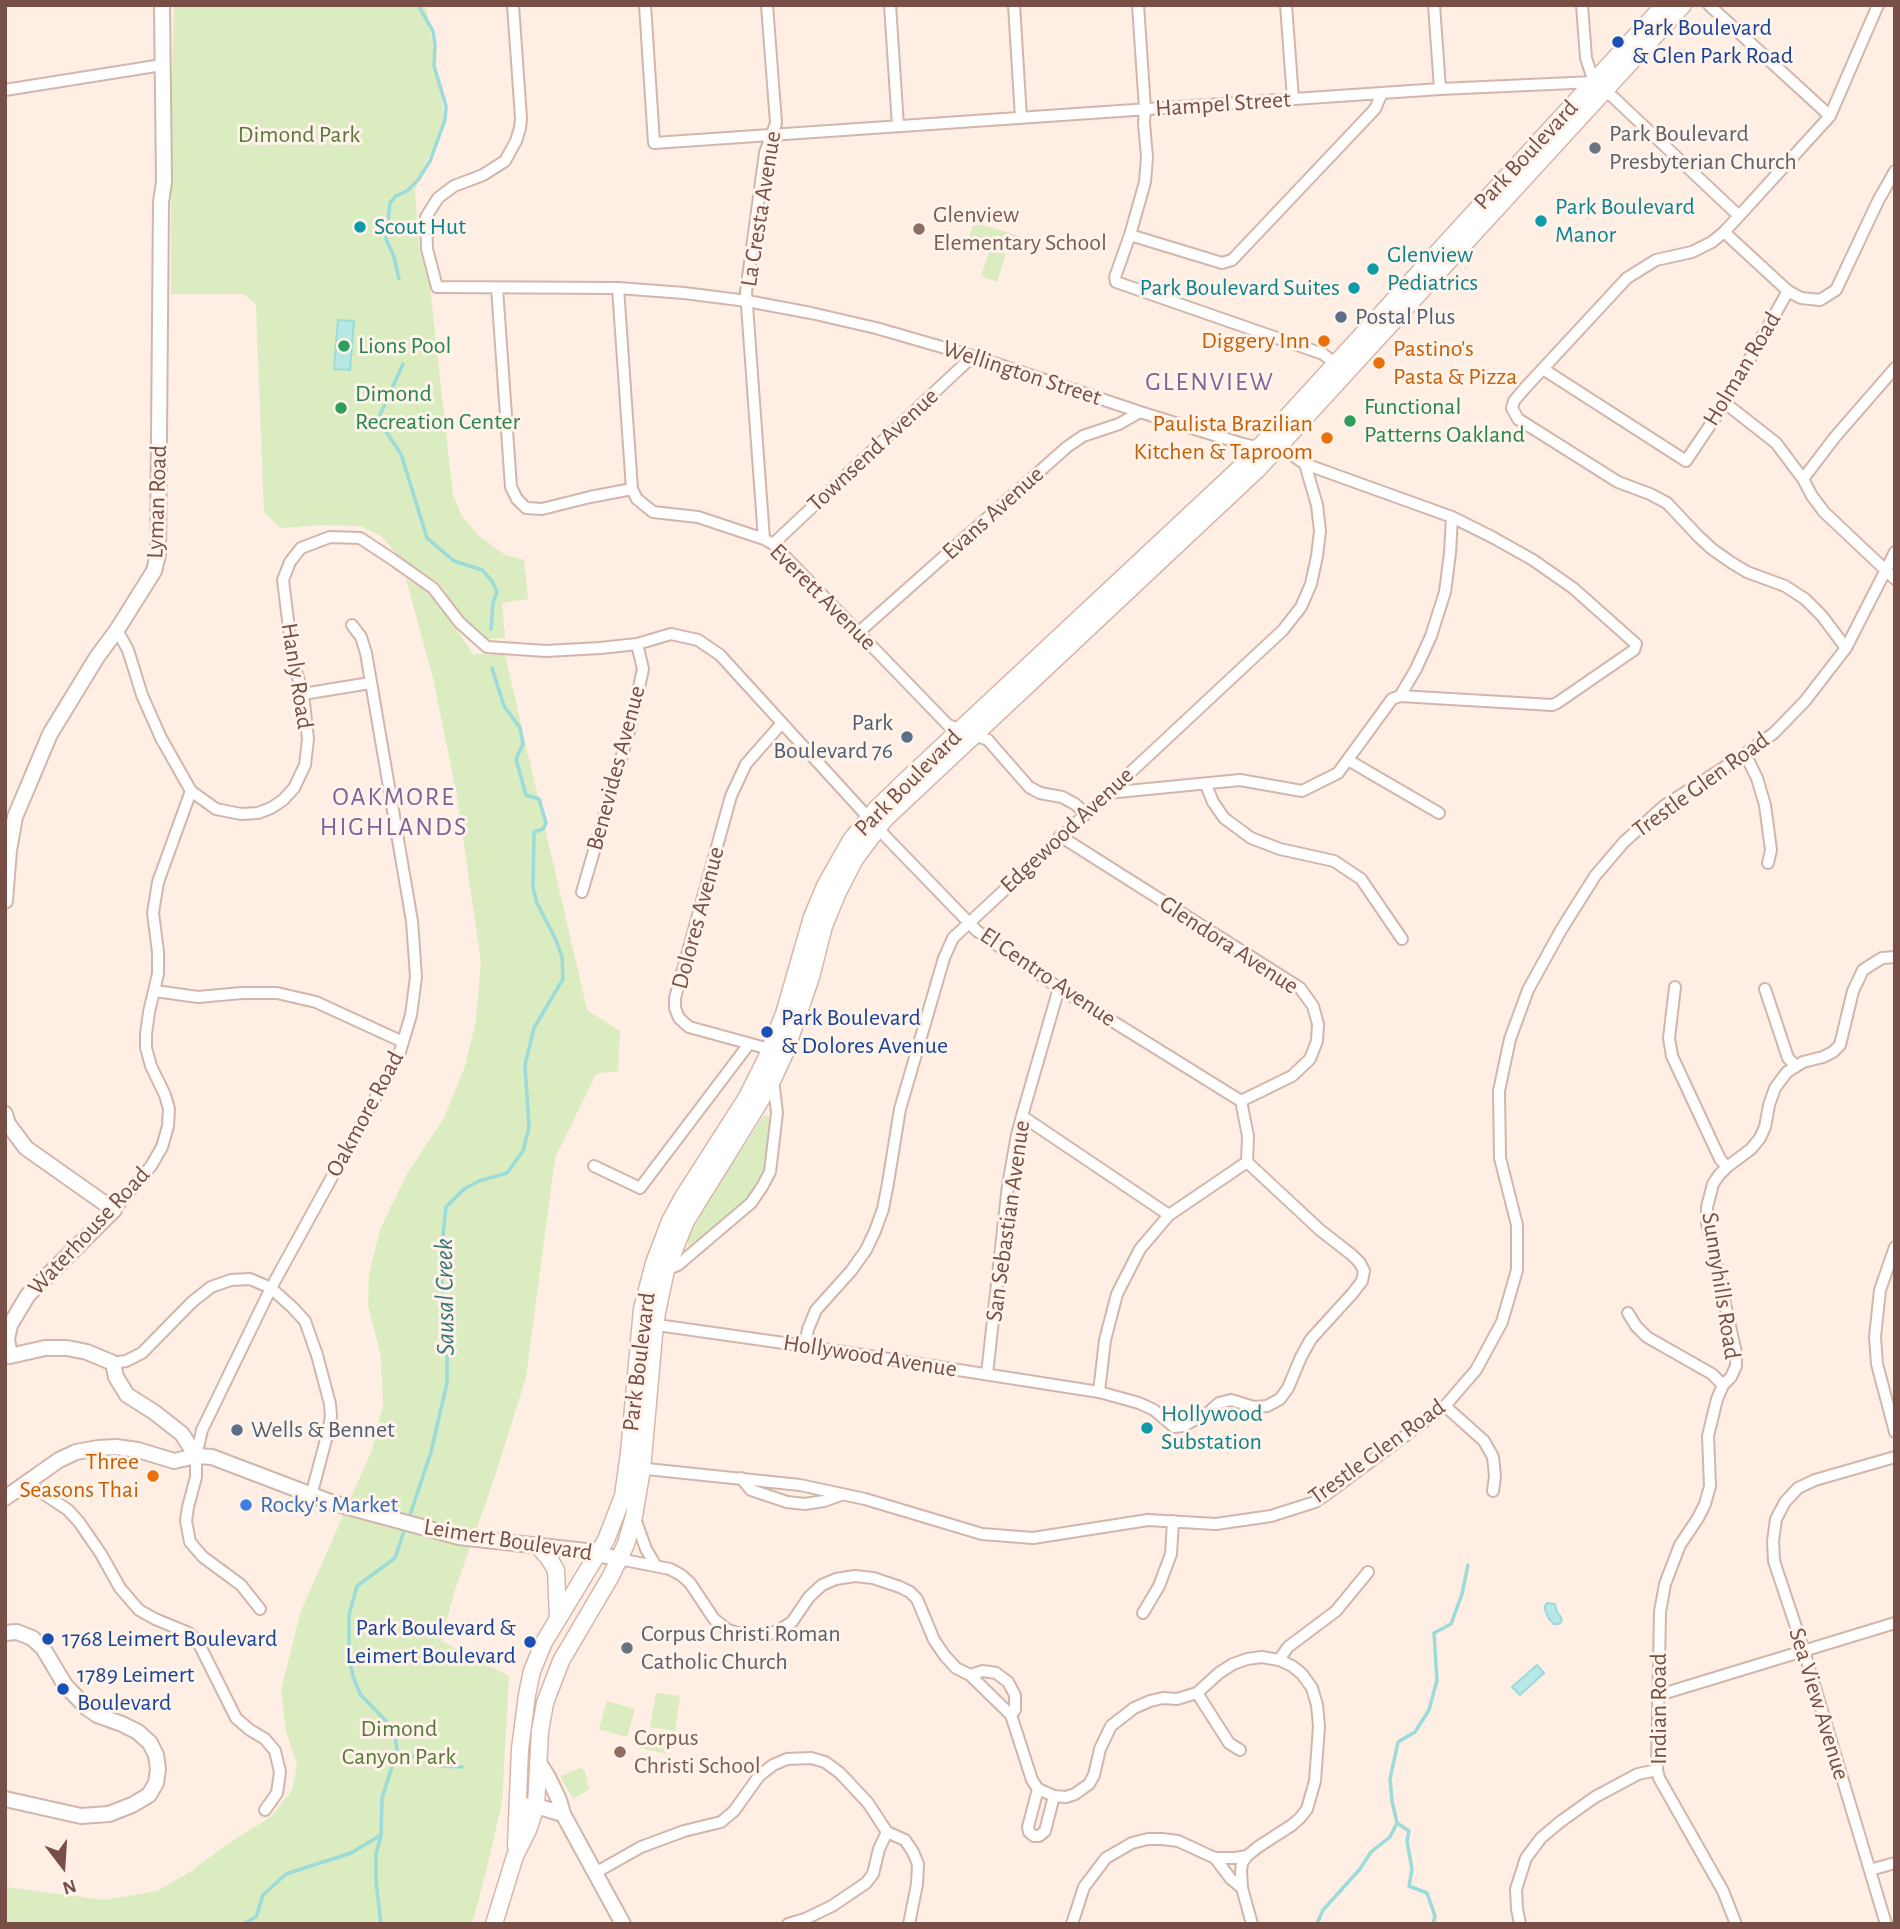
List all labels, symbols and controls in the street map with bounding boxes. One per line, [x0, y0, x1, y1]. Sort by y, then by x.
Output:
place label: Park Boulevard & Glen Park Road [1632, 14, 1793, 70]
marker: Park Boulevard & Glen Park Road [1610, 34, 1626, 50]
street label: Hampel Street [1154, 85, 1292, 123]
street label: Park Boulevard [1468, 94, 1584, 216]
place label: Park Boulevard Presbyterian Church [1609, 120, 1797, 176]
park label: Dimond Park [238, 121, 360, 149]
street label: La Cresta Avenue [734, 129, 788, 289]
marker: Park Boulevard Presbyterian Church [1587, 140, 1603, 156]
place label: Park Boulevard Manor [1555, 193, 1695, 249]
place label: Glenview Elementary School [933, 201, 1107, 257]
place label: Scout Hut [374, 213, 466, 241]
marker: Park Boulevard Manor [1533, 213, 1549, 229]
marker: Scout Hut [352, 219, 368, 235]
marker: Glenview Elementary School [911, 221, 927, 237]
place label: Glenview Pediatrics [1387, 241, 1478, 297]
marker: Glenview Pediatrics [1365, 261, 1381, 277]
place label: Park Boulevard Suites [1140, 274, 1340, 302]
marker: Park Boulevard Suites [1346, 280, 1362, 296]
place label: Postal Plus [1355, 303, 1455, 331]
street label: Holman Road [1697, 307, 1787, 431]
marker: Postal Plus [1333, 309, 1349, 325]
place label: Diggery Inn [1201, 327, 1310, 355]
place label: Lions Pool [358, 332, 452, 360]
marker: Diggery Inn [1316, 333, 1332, 349]
street label: Wellington Street [939, 334, 1105, 412]
place label: Pastino's Pasta & Pizza [1393, 335, 1517, 391]
marker: Lions Pool [336, 338, 352, 354]
marker: Pastino's Pasta & Pizza [1371, 355, 1387, 371]
district label: GLENVIEW [1146, 366, 1274, 398]
place label: Dimond Recreation Center [355, 380, 520, 436]
street label: Townsend Avenue [801, 382, 945, 518]
place label: Functional Patterns Oakland [1364, 393, 1525, 449]
marker: Dimond Recreation Center [333, 400, 349, 416]
place label: Paulista Brazilian Kitchen & Taproom [1134, 410, 1313, 466]
marker: Functional Patterns Oakland [1342, 413, 1358, 429]
marker: Paulista Brazilian Kitchen & Taproom [1319, 430, 1335, 446]
street label: Lyman Road [141, 445, 173, 559]
street label: Evans Avenue [936, 460, 1050, 566]
street label: Everett Avenue [763, 537, 883, 657]
street label: Hanly Road [274, 621, 320, 731]
street label: Benevides Avenue [580, 682, 652, 854]
place label: Park Boulevard 76 [773, 709, 893, 765]
street label: Park Boulevard [848, 723, 968, 843]
street label: Trestle Glen Road [1627, 726, 1775, 844]
marker: Park Boulevard 76 [899, 729, 915, 745]
street label: Edgewood Avenue [994, 761, 1140, 899]
district label: OAKMORE HIGHLANDS [321, 781, 467, 842]
street label: Dolores Avenue [665, 844, 731, 992]
street label: Glendora Avenue [1154, 889, 1304, 1001]
street label: El Centro Avenue [974, 921, 1122, 1033]
place label: Park Boulevard & Dolores Avenue [781, 1004, 948, 1060]
marker: Park Boulevard & Dolores Avenue [759, 1024, 775, 1040]
street label: Oakmore Road [320, 1046, 410, 1182]
street label: San Sebastian Avenue [980, 1119, 1036, 1323]
street label: Waterhouse Road [22, 1161, 156, 1301]
street label: Sunnyhills Road [1695, 1210, 1747, 1362]
water label: Sausal Creek [428, 1238, 462, 1356]
street label: Park Boulevard [616, 1291, 662, 1433]
street label: Hollywood Avenue [781, 1328, 959, 1384]
street label: Trestle Glen Road [1303, 1393, 1451, 1511]
place label: Hollywood Substation [1161, 1400, 1263, 1456]
place label: Wells & Bennet [251, 1416, 395, 1444]
marker: Hollywood Substation [1139, 1420, 1155, 1436]
marker: Wells & Bennet [229, 1422, 245, 1438]
place label: Three Seasons Thai [19, 1448, 139, 1504]
marker: Three Seasons Thai [145, 1468, 161, 1484]
place label: Rocky's Market [260, 1491, 398, 1519]
marker: Rocky's Market [238, 1497, 254, 1513]
street label: Leimert Boulevard [422, 1512, 594, 1568]
place label: Park Boulevard & Leimert Boulevard [345, 1614, 516, 1670]
place label: Corpus Christi Roman Catholic Church [641, 1620, 841, 1676]
street label: Sea View Avenue [1782, 1624, 1856, 1784]
place label: 1768 Leimert Boulevard [62, 1625, 277, 1653]
marker: 1768 Leimert Boulevard [40, 1631, 56, 1647]
marker: Park Boulevard & Leimert Boulevard [522, 1634, 538, 1650]
marker: Corpus Christi Roman Catholic Church [619, 1640, 635, 1656]
street label: Indian Road [1645, 1653, 1673, 1765]
place label: 1789 Leimert Boulevard [77, 1661, 194, 1717]
marker: 1789 Leimert Boulevard [55, 1681, 71, 1697]
park label: Dimond Canyon Park [342, 1715, 456, 1771]
place label: Corpus Christi School [634, 1724, 761, 1780]
marker: Corpus Christi School [612, 1744, 628, 1760]
north arrow [28, 1831, 98, 1901]
text: N [60, 1876, 78, 1898]

